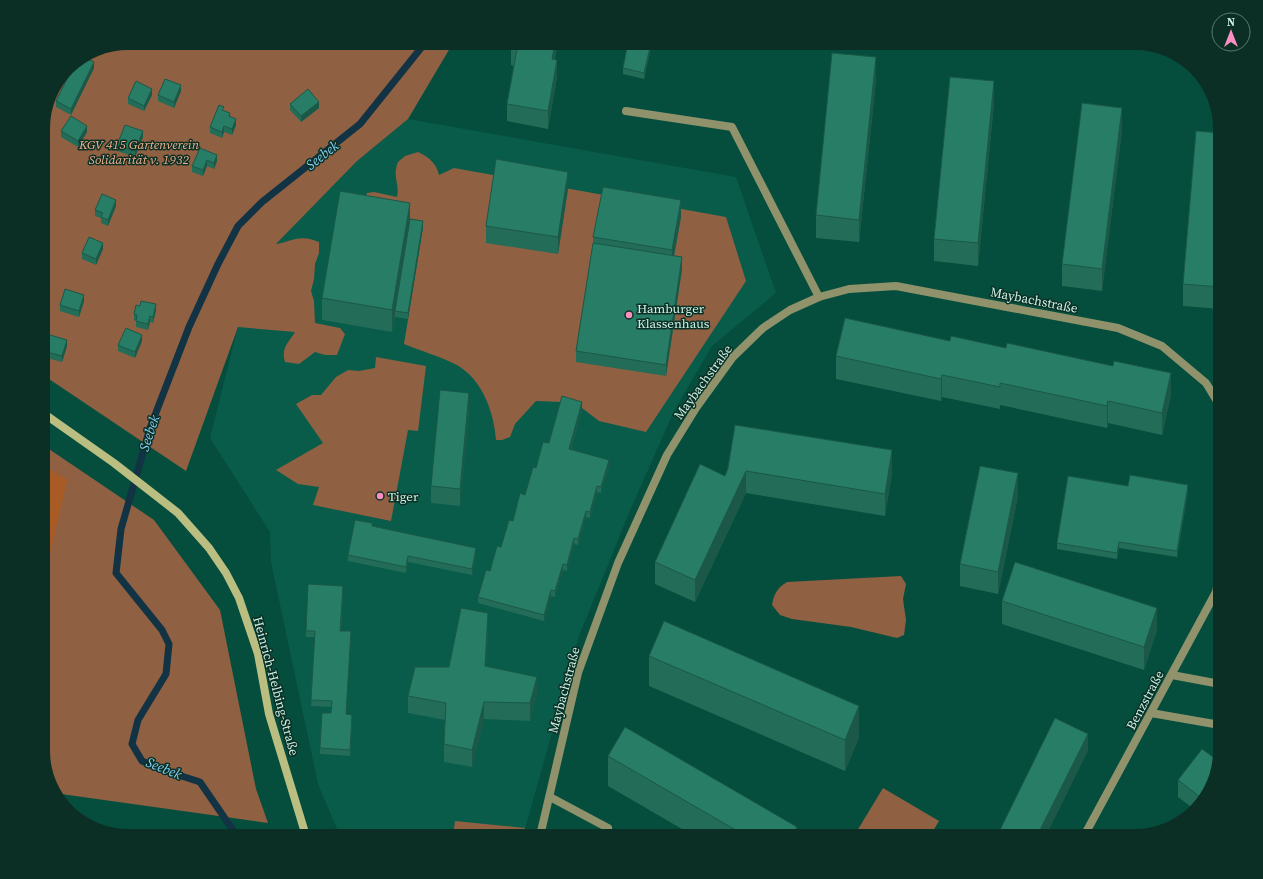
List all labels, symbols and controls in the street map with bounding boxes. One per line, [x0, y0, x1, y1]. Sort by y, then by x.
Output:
north arrow [1211, 12, 1251, 52]
text: N [1227, 15, 1235, 30]
water label: Seebek [301, 135, 343, 174]
park label: KGV 415 Gartenverein Solidarität v. 1932 [78, 136, 200, 168]
street label: Maybachstraße [989, 283, 1079, 317]
place label: Hamburger Klassenhaus [637, 300, 710, 332]
marker: Hamburger Klassenhaus [624, 310, 634, 320]
street label: Maybachstraße [670, 341, 736, 423]
water label: Seebek [134, 412, 164, 454]
place label: Tiger [388, 488, 419, 505]
marker: Tiger [375, 491, 385, 501]
street label: Heinrich-Helbing-Straße [249, 615, 303, 758]
street label: Maybachstraße [544, 645, 584, 735]
street label: Benzstraße [1122, 667, 1168, 733]
water label: Seebek [143, 752, 185, 784]

